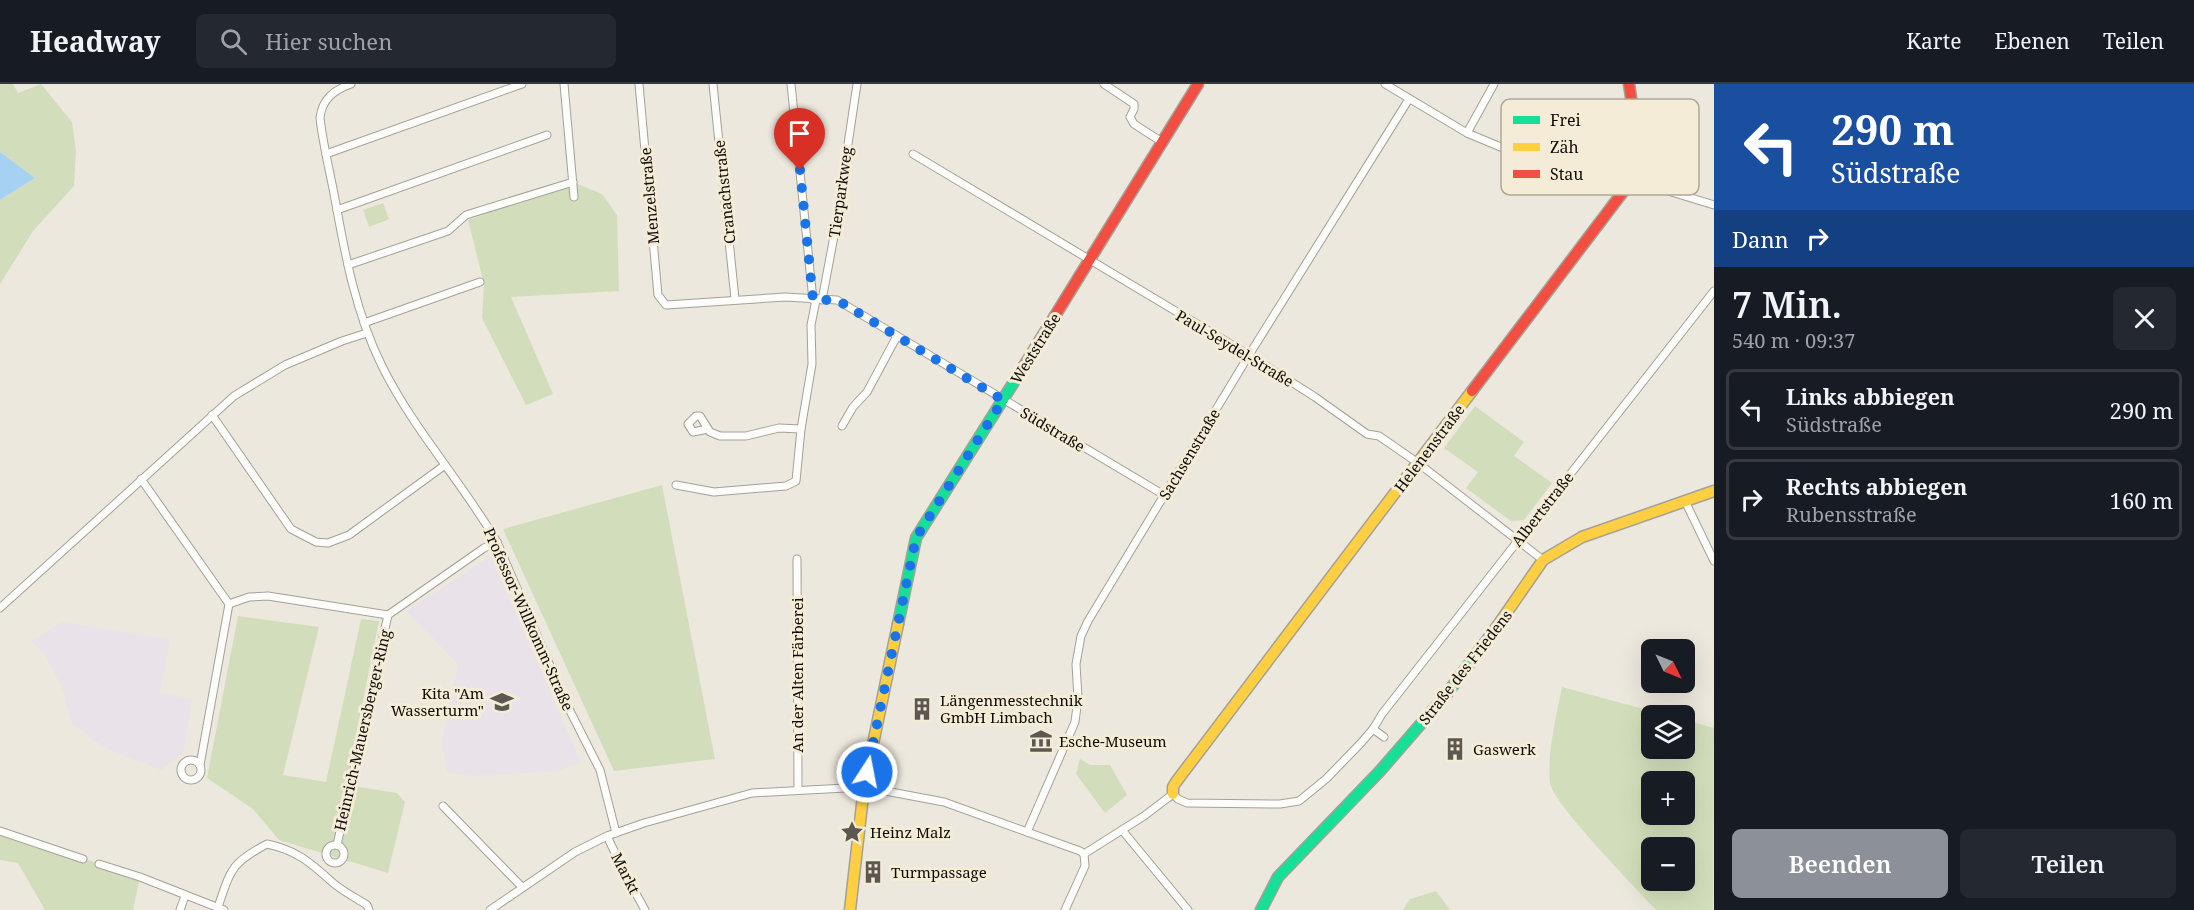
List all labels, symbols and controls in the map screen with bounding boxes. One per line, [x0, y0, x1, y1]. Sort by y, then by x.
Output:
search box [196, 14, 616, 68]
text: Headway [30, 22, 160, 60]
icon: search [217, 25, 250, 58]
text: Hier suchen [265, 26, 392, 56]
text: Karte [1906, 27, 1961, 55]
text: Ebenen [1994, 27, 2070, 55]
text: Teilen [2103, 27, 2164, 55]
legend [1501, 99, 1699, 195]
text: 290 m [1831, 100, 1955, 157]
pin [774, 108, 825, 170]
icon: left [1732, 108, 1810, 186]
text: Frei [1550, 109, 1581, 131]
icon: arrive [783, 117, 816, 150]
text: Zäh [1550, 136, 1579, 158]
street label: Cranachstraße [709, 139, 739, 245]
street label: Tierparkweg [824, 145, 856, 239]
street label: Menzelstraße [635, 147, 663, 245]
text: Südstraße [1831, 154, 1960, 191]
text: Stau [1550, 163, 1584, 185]
icon: right [1801, 222, 1834, 255]
text: Dann [1732, 224, 1789, 254]
text: 7 Min. [1732, 280, 1842, 329]
button: close [2113, 287, 2176, 350]
street label: Paul-Seydel-Straße [1172, 305, 1298, 391]
street label: Weststraße [1005, 309, 1065, 387]
text: 540 m · 09:37 [1732, 327, 1855, 354]
text: Links abbiegen [1786, 381, 1955, 411]
icon: left [1735, 393, 1768, 426]
text: 290 m [2110, 395, 2173, 425]
street label: Helenenstraße [1389, 400, 1469, 496]
street label: Südstraße [1017, 402, 1089, 456]
street label: Sachsenstraße [1154, 405, 1224, 503]
text: Südstraße [1786, 411, 1882, 438]
street label: Albertstraße [1506, 467, 1578, 551]
text: Rechts abbiegen [1786, 471, 1967, 501]
icon: right [1735, 483, 1768, 516]
text: 160 m [2110, 485, 2173, 515]
text: Rubensstraße [1786, 501, 1917, 528]
street label: Professor-Willkomm-Straße [479, 524, 579, 714]
street label: An der Alten Färberei [787, 597, 807, 753]
street label: Straße des Friedens [1414, 605, 1516, 729]
street label: Heinrich-Mauersberger-Ring [329, 627, 395, 833]
north arrow [1641, 639, 1695, 693]
map controls [1641, 639, 1695, 891]
place label: Kita "Am Wasserturm" [391, 683, 484, 720]
school or university icon: Kita "Am Wasserturm" [489, 689, 515, 715]
place label: Längenmesstechnik GmbH Limbach [940, 690, 1083, 727]
building icon: Längenmesstechnik GmbH Limbach [909, 696, 935, 722]
button: layers [1641, 705, 1695, 759]
museum icon: Esche-Museum [1028, 728, 1054, 754]
place label: Esche-Museum [1059, 731, 1167, 751]
building icon: Gaswerk [1442, 736, 1468, 762]
place label: Gaswerk [1473, 739, 1536, 759]
position arrow [835, 740, 899, 804]
button: + [1641, 771, 1695, 825]
place icon: Heinz Malz [839, 819, 865, 845]
place label: Heinz Malz [870, 822, 951, 842]
button: Beenden [1732, 829, 1948, 898]
button: Teilen [1960, 829, 2176, 898]
button: − [1641, 837, 1695, 891]
street label: Markt [607, 849, 645, 897]
building icon: Turmpassage [860, 859, 886, 885]
place label: Turmpassage [891, 862, 987, 882]

